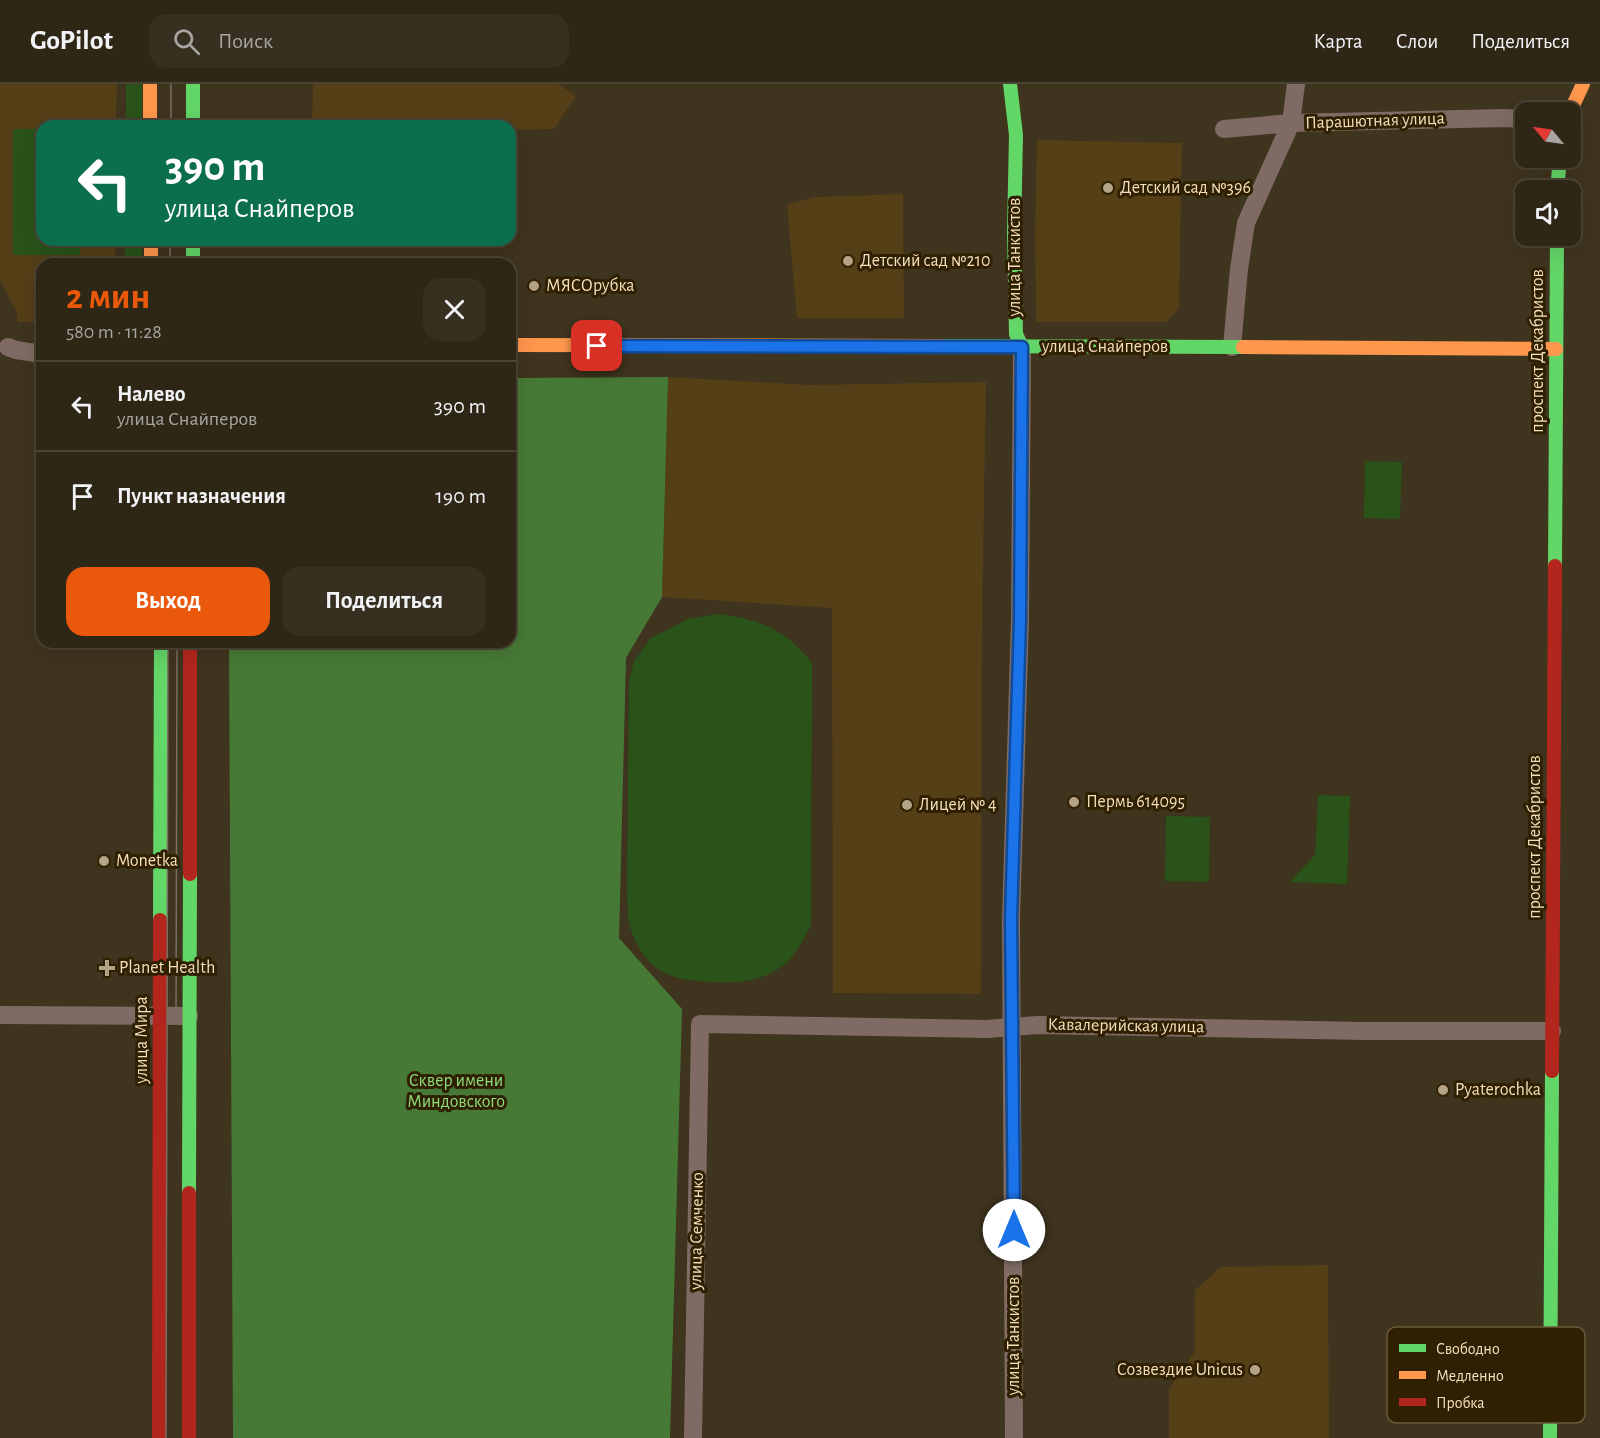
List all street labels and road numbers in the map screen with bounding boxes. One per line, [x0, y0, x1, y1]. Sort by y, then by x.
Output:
street label: Парашютная улица [1305, 110, 1445, 132]
street label: улица Танкистов [1006, 198, 1024, 317]
street label: проспект Декабристов [1528, 269, 1547, 433]
street label: улица Снайперов [1041, 338, 1168, 356]
street label: проспект Декабристов [1525, 755, 1544, 919]
street label: улица Мира [133, 996, 151, 1085]
street label: Кавалерийская улица [1047, 1016, 1205, 1036]
street label: улица Семченко [687, 1172, 707, 1291]
street label: улица Танкистов [1005, 1277, 1023, 1396]

